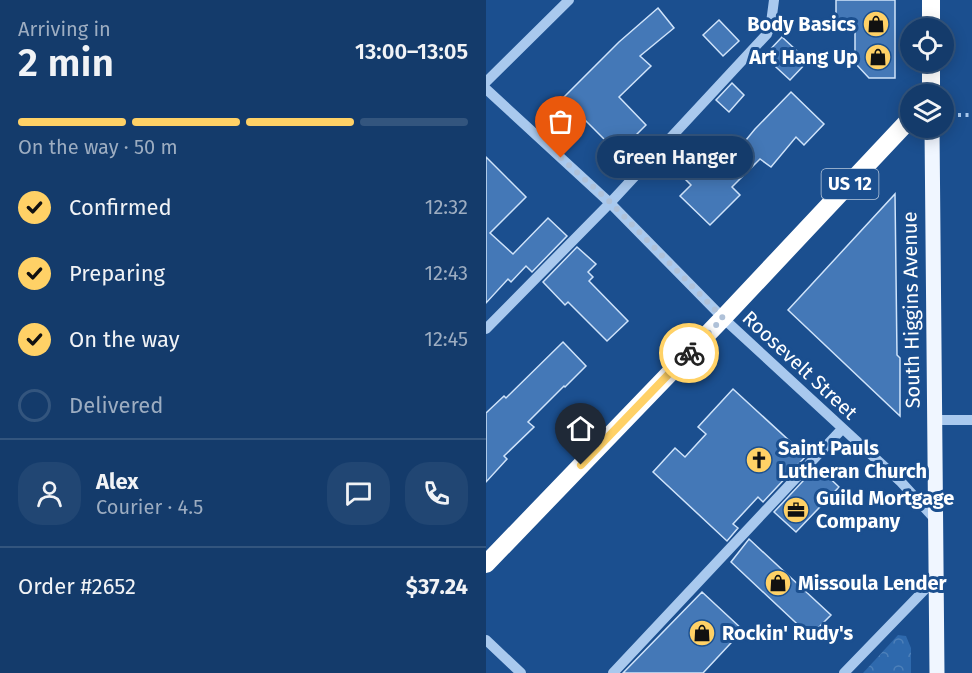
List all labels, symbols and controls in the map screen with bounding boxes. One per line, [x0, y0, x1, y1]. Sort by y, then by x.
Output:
shop icon: Body Basics [861, 9, 891, 39]
place label: Body Basics [747, 12, 856, 36]
text: Arriving in [18, 17, 111, 41]
map controls [900, 18, 954, 138]
button: locate [900, 18, 954, 72]
text: 13:00–13:05 [355, 38, 468, 65]
text: 2 min [18, 40, 114, 86]
shop icon: Art Hang Up [863, 42, 893, 72]
place label: Art Hang Up [748, 45, 858, 69]
button: layers [900, 84, 954, 138]
pin [535, 96, 586, 158]
icon: bag [544, 105, 577, 138]
text: On the way · 50 m [18, 135, 178, 159]
callout: Green Hanger [597, 137, 753, 179]
text: Green Hanger [613, 145, 737, 169]
road number: US 12 [822, 169, 878, 199]
icon: check [18, 191, 51, 224]
text: Confirmed [69, 194, 172, 221]
text: 12:32 [425, 195, 468, 219]
street label: South Higgins Avenue [897, 211, 925, 409]
icon: check [18, 257, 51, 290]
text: Preparing [69, 260, 165, 287]
text: 12:43 [424, 261, 468, 285]
street label: Roosevelt Street [737, 306, 863, 425]
icon: check [18, 323, 51, 356]
courier [659, 323, 719, 383]
text: On the way [69, 326, 180, 353]
text: 12:45 [424, 327, 468, 351]
icon: bike [673, 337, 706, 370]
text: Delivered [69, 392, 164, 419]
pin [555, 403, 606, 465]
icon: home [564, 412, 597, 445]
place label: Saint Pauls Lutheran Church [778, 436, 927, 483]
church icon: Saint Pauls Lutheran Church [744, 445, 774, 475]
button: person [18, 462, 81, 525]
button: chat [327, 462, 390, 525]
button: phone [405, 462, 468, 525]
text: Alex [96, 468, 139, 495]
place label: Guild Mortgage Company [816, 486, 954, 533]
text: Courier · 4.5 [96, 495, 203, 519]
office icon: Guild Mortgage Company [781, 495, 811, 525]
shop icon: Missoula Lender [763, 568, 793, 598]
place label: Missoula Lender [798, 571, 948, 595]
text: Order #2652 [18, 573, 136, 600]
text: $37.24 [406, 573, 468, 600]
shop icon: Rockin' Rudy's [687, 618, 717, 648]
place label: Rockin' Rudy's [722, 621, 854, 645]

